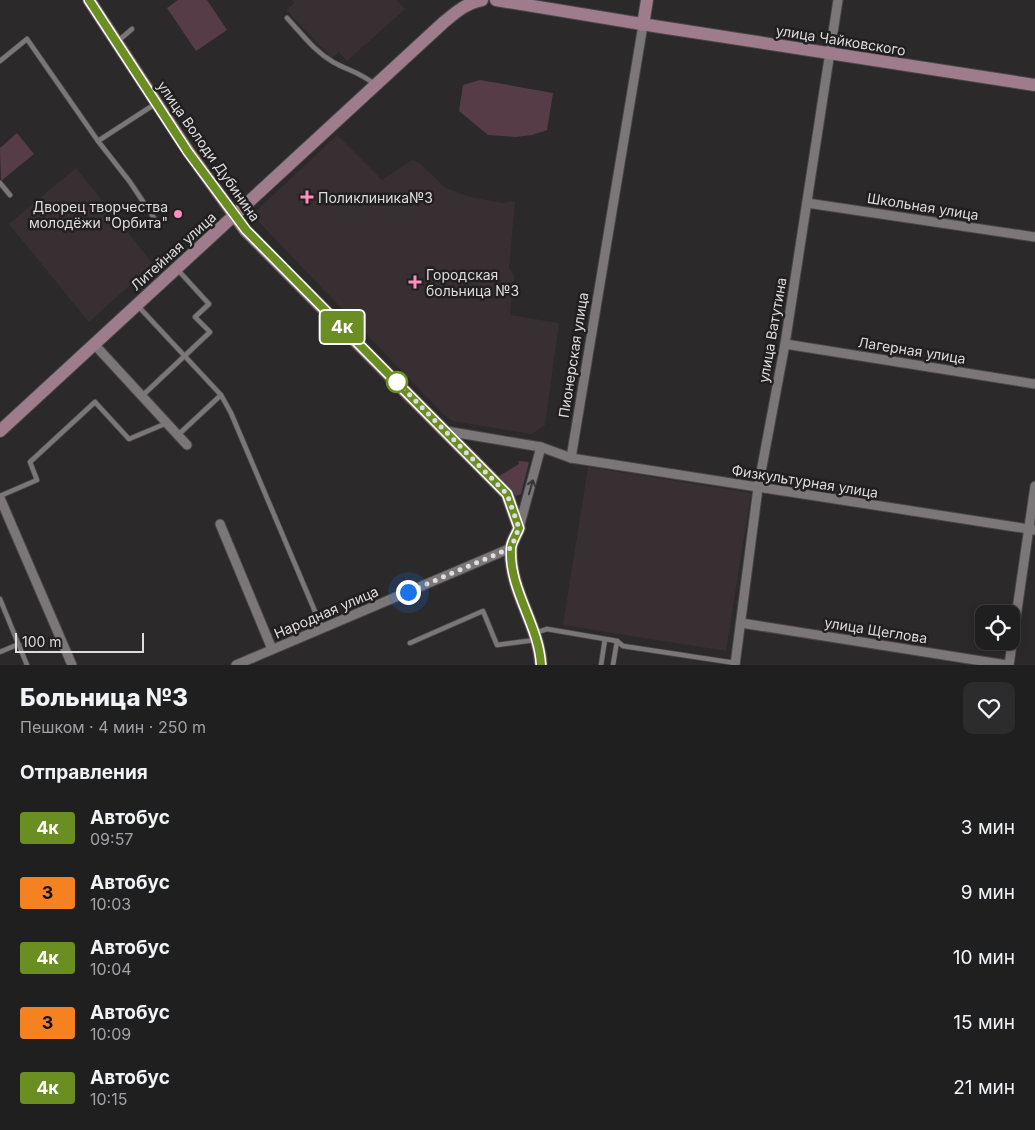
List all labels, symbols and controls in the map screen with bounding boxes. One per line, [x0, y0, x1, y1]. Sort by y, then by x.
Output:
street label: улица Чайковского [775, 21, 907, 59]
street label: улица Володи Дубинина [154, 78, 264, 224]
place label: Поликлиника№3 [318, 189, 433, 206]
street label: Школьная улица [866, 189, 980, 223]
marker: Поликлиника№3 [300, 190, 314, 204]
place label: Дворец творчества молодёжи "Орбита" [29, 198, 168, 231]
street label: Литейная улица [127, 208, 219, 294]
marker: Дворец творчества молодёжи "Орбита" [172, 208, 184, 220]
place label: Городская больница №3 [426, 266, 519, 299]
marker: Городская больница №3 [408, 275, 422, 289]
street label: улица Ватутина [754, 276, 790, 384]
street label: Пионерская улица [555, 291, 591, 419]
line badge: 4к [320, 311, 364, 343]
text: 4к [331, 316, 353, 337]
street label: Лагерная улица [857, 333, 967, 367]
unlabelled marker [386, 371, 408, 393]
street label: Физкультурная улица [731, 461, 879, 501]
one-way arrow [526, 480, 536, 496]
your location [396, 580, 421, 605]
street label: Народная улица [271, 582, 381, 642]
map controls [975, 605, 1020, 650]
button: locate [975, 605, 1020, 650]
street label: улица Щеглова [823, 613, 929, 647]
scale bar [15, 630, 144, 653]
text: 100 m [22, 633, 62, 650]
button: heart [963, 682, 1015, 734]
text: Больница №3 [20, 683, 188, 712]
text: Пешком · 4 мин · 250 m [20, 717, 206, 737]
text: Отправления [20, 761, 148, 784]
text: Автобус [90, 806, 170, 829]
text: 3 мин [961, 816, 1015, 839]
text: 4к [36, 817, 59, 838]
text: 09:57 [90, 829, 133, 849]
text: Автобус [90, 871, 170, 894]
text: 9 мин [961, 881, 1015, 904]
text: 3 [42, 882, 53, 903]
text: 10:03 [90, 894, 131, 914]
text: Автобус [90, 936, 170, 959]
text: 10 мин [953, 946, 1015, 969]
text: 4к [36, 947, 59, 968]
text: 10:04 [90, 959, 132, 979]
text: Автобус [90, 1001, 170, 1024]
text: 15 мин [953, 1011, 1015, 1034]
text: 3 [42, 1012, 53, 1033]
text: 10:09 [90, 1024, 131, 1044]
text: Автобус [90, 1066, 170, 1089]
text: 21 мин [953, 1076, 1015, 1099]
text: 4к [36, 1077, 59, 1098]
text: 10:15 [90, 1089, 127, 1109]

